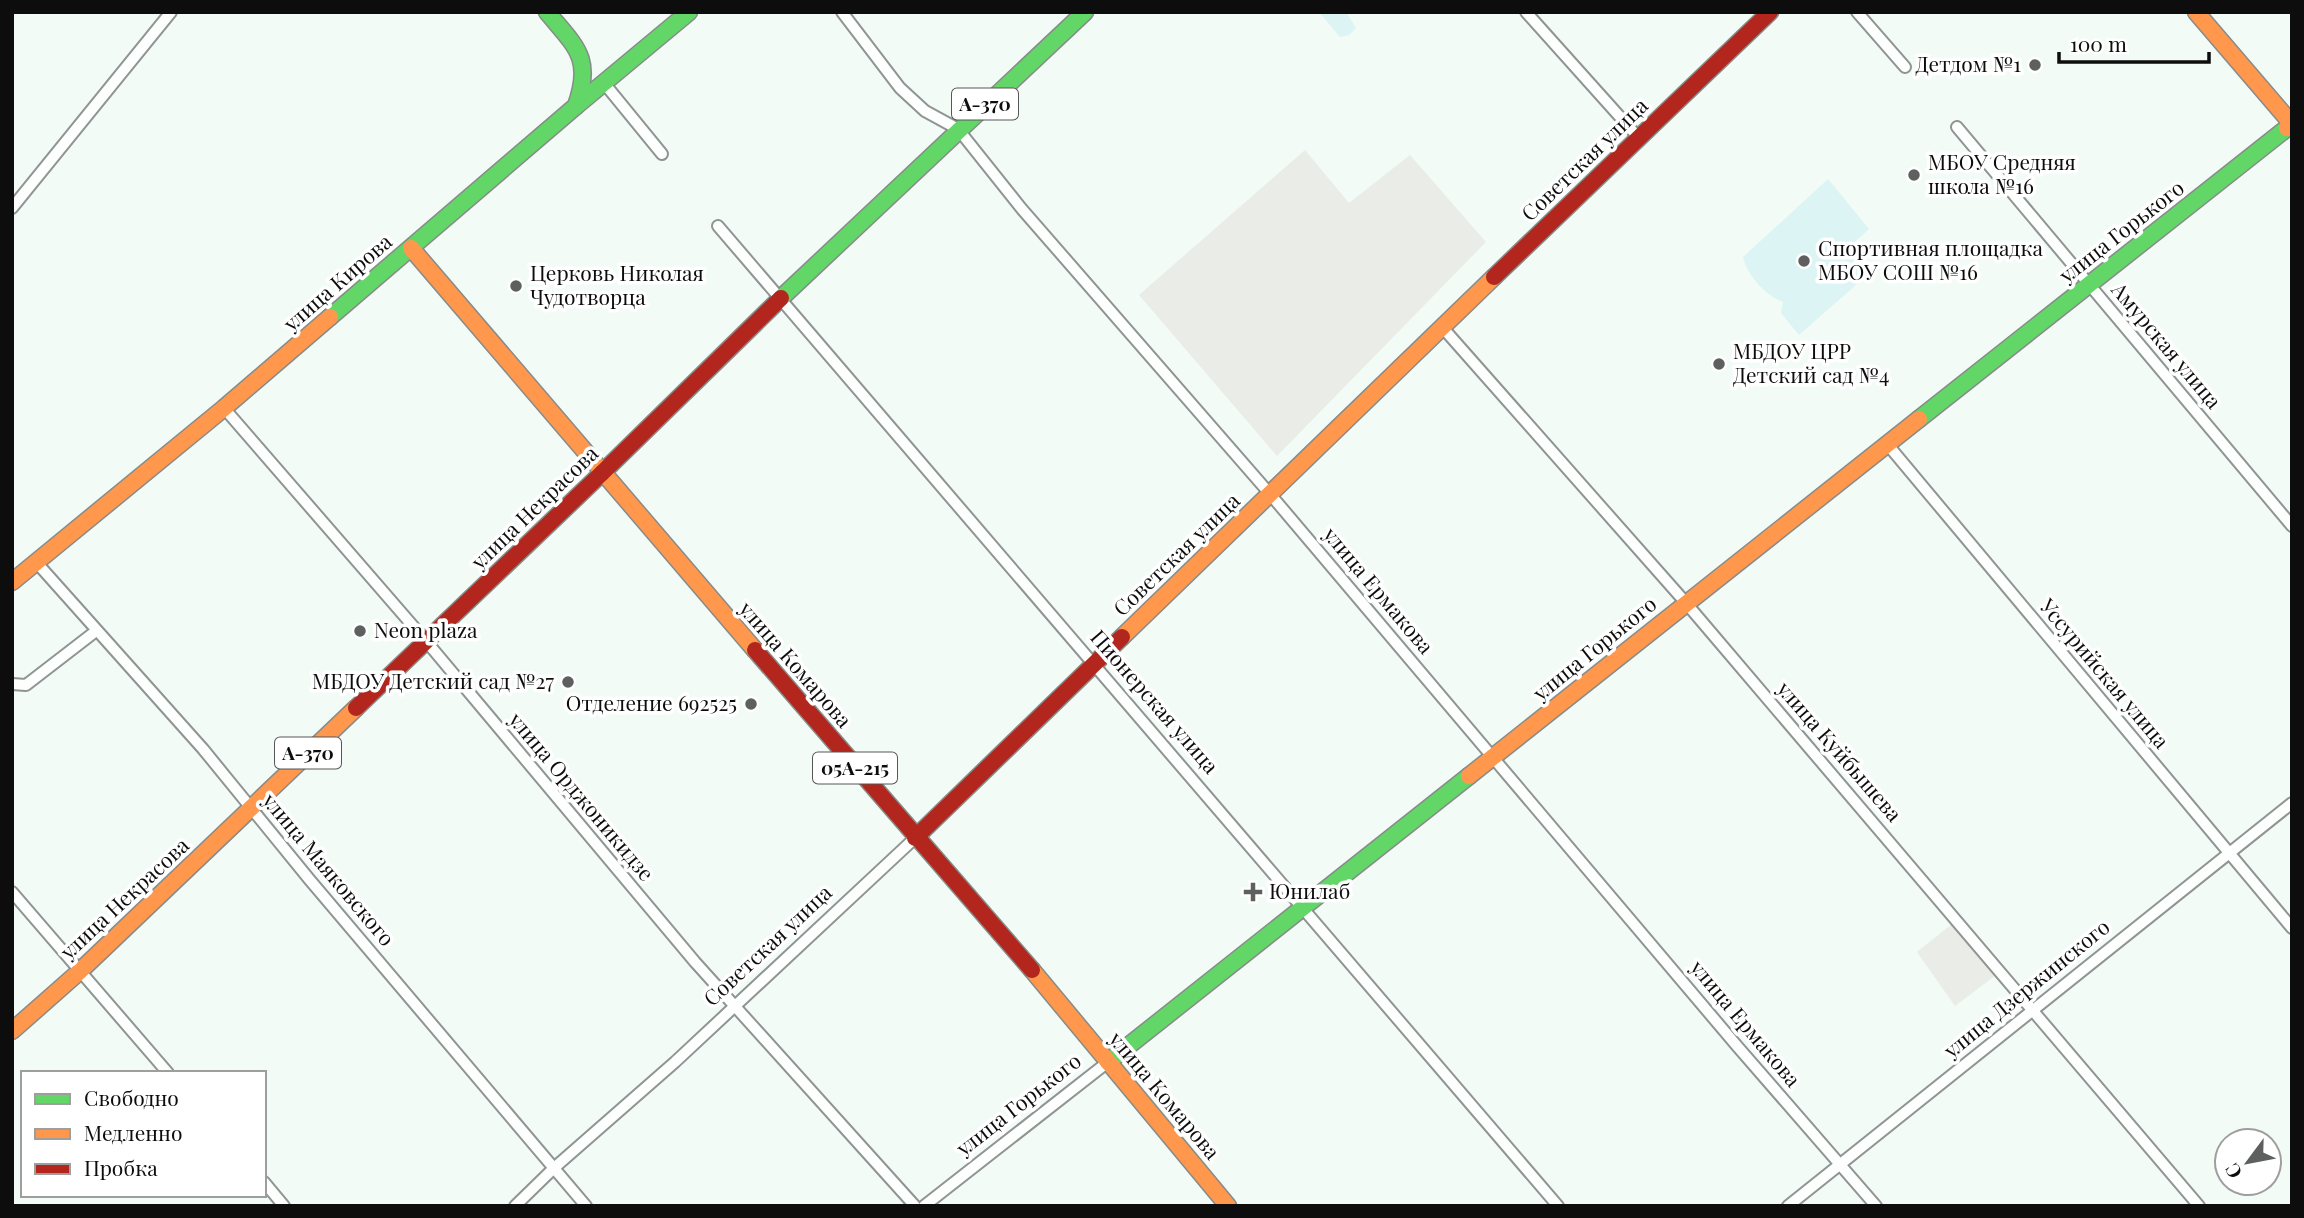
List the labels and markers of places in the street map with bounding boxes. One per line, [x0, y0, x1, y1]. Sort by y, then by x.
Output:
place label: Детдом №1 [1916, 49, 2021, 77]
marker: Детдом №1 [2027, 57, 2043, 73]
place label: МБОУ Средняя школа №16 [1928, 147, 2076, 199]
marker: МБОУ Средняя школа №16 [1906, 167, 1922, 183]
place label: Спортивная площадка МБОУ СОШ №16 [1818, 233, 2043, 285]
marker: Спортивная площадка МБОУ СОШ №16 [1796, 253, 1812, 269]
place label: Церковь Николая Чудотворца [530, 258, 704, 310]
marker: Церковь Николая Чудотворца [508, 278, 524, 294]
place label: МБДОУ ЦРР Детский сад №4 [1733, 336, 1889, 388]
marker: МБДОУ ЦРР Детский сад №4 [1711, 356, 1727, 372]
place label: Neon plaza [374, 615, 478, 643]
marker: Neon plaza [352, 623, 368, 639]
place label: МБДОУ Детский сад №27 [312, 666, 554, 694]
marker: МБДОУ Детский сад №27 [560, 674, 576, 690]
place label: Отделение 692525 [566, 688, 737, 716]
marker: Отделение 692525 [743, 696, 759, 712]
place label: Юнилаб [1269, 876, 1350, 904]
marker: Юнилаб [1243, 882, 1263, 902]

